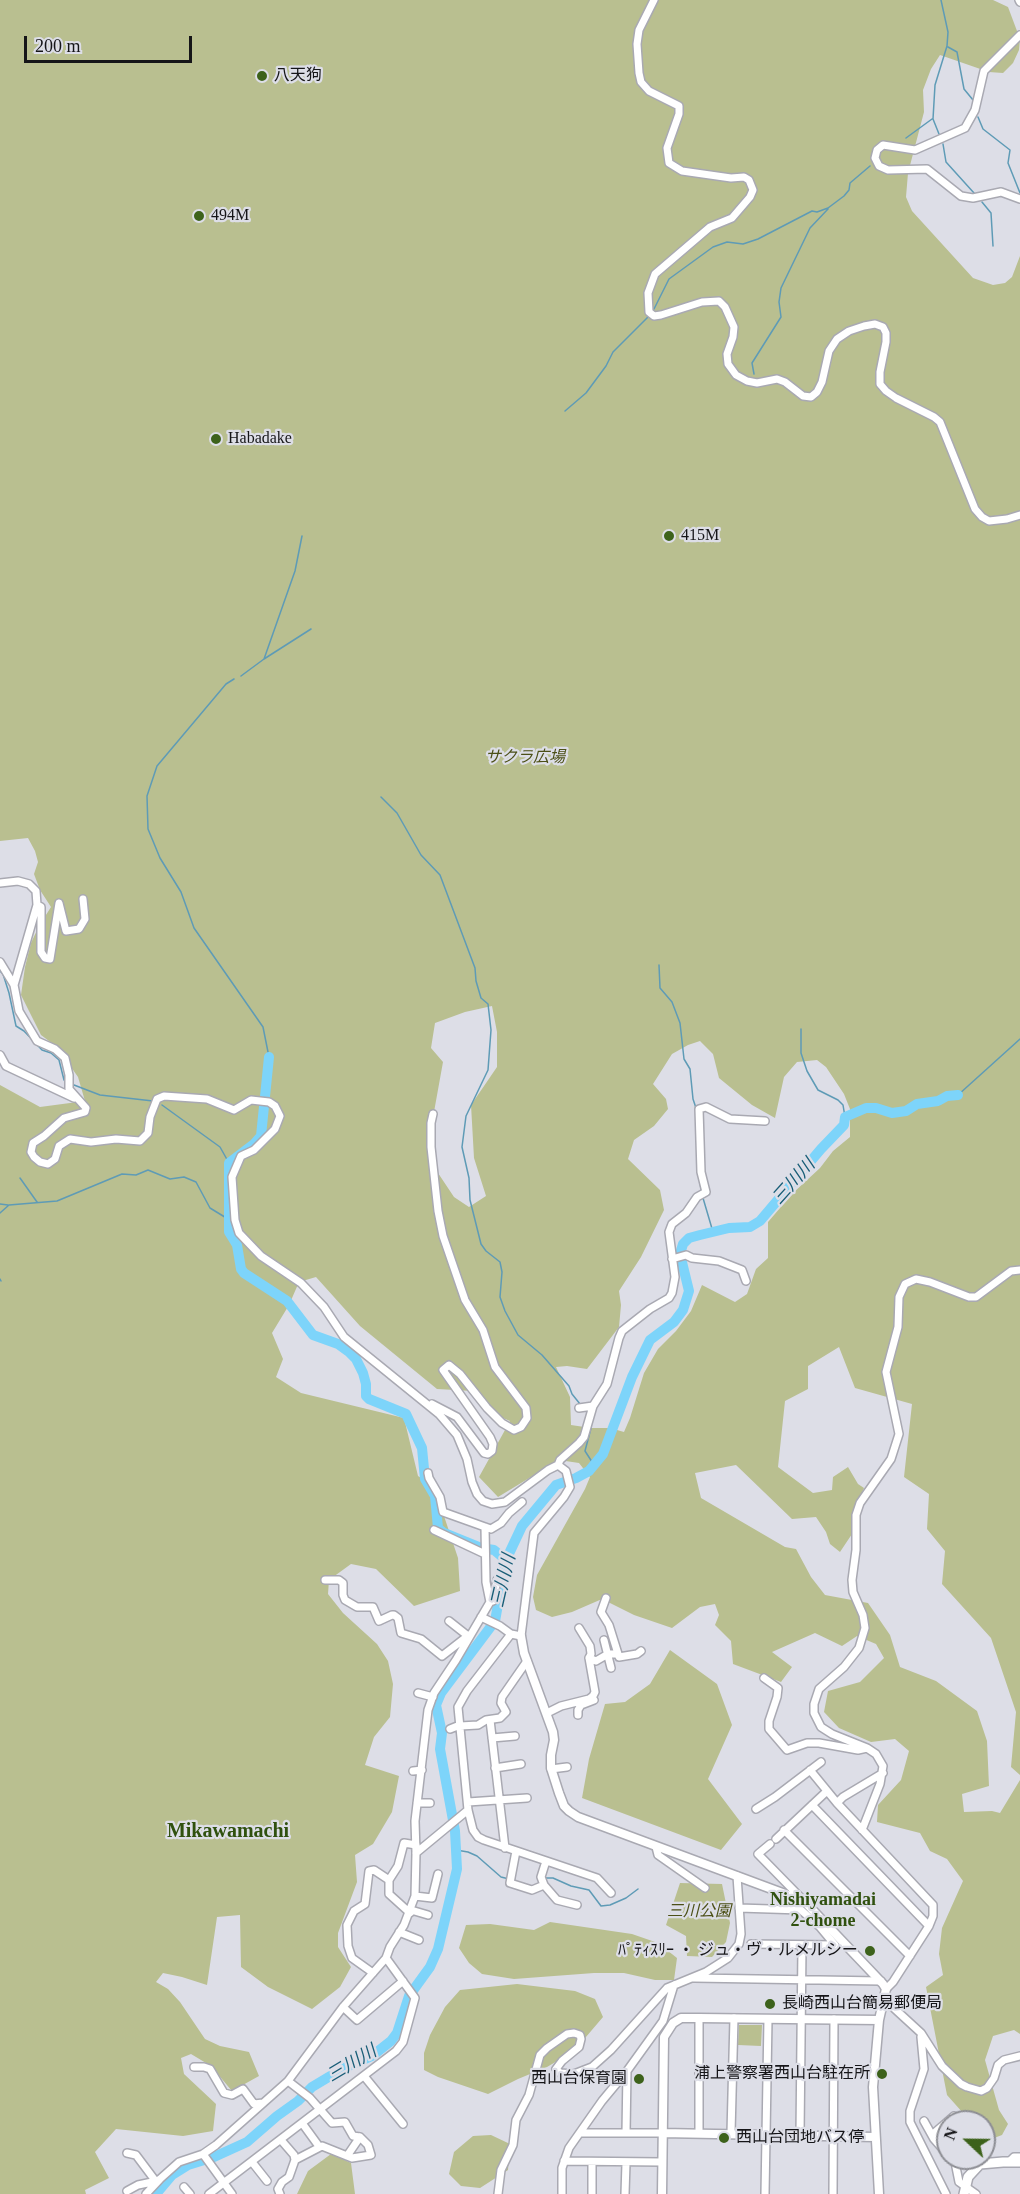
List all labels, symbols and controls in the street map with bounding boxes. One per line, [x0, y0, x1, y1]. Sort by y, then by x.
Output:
scale bar [27, 24, 195, 62]
text: 200 m [35, 36, 81, 56]
place label: 八天狗 [274, 66, 322, 86]
marker: 八天狗 [255, 69, 269, 83]
place label: 494M [211, 206, 249, 226]
marker: 494M [192, 209, 206, 223]
place label: Habadake [228, 429, 292, 449]
marker: Habadake [209, 432, 223, 446]
place label: 415M [681, 526, 719, 546]
marker: 415M [662, 529, 676, 543]
park label: サクラ広場 [485, 748, 565, 768]
water label: 三川川 [768, 1155, 820, 1209]
water label: 三川川 [487, 1552, 521, 1610]
district label: Mikawamachi [167, 1820, 289, 1844]
district label: Nishiyamadai 2-chome [770, 1889, 876, 1932]
park label: 三川公園 [667, 1902, 731, 1922]
place label: ﾊﾟﾃｨｽﾘｰ ・ ジュ・ヴ・ルメルシー [618, 1941, 858, 1961]
marker: ﾊﾟﾃｨｽﾘｰ ・ ジュ・ヴ・ルメルシー [863, 1944, 877, 1958]
place label: 長崎西山台簡易郵便局 [782, 1994, 942, 2014]
marker: 長崎西山台簡易郵便局 [763, 1997, 777, 2011]
water label: 三川川 [323, 2041, 381, 2087]
place label: 浦上警察署西山台駐在所 [694, 2064, 870, 2084]
marker: 浦上警察署西山台駐在所 [875, 2067, 889, 2081]
place label: 西山台保育園 [531, 2069, 627, 2089]
marker: 西山台保育園 [632, 2072, 646, 2086]
north arrow [936, 2110, 996, 2170]
text: N [941, 2125, 961, 2142]
place label: 西山台団地バス停 [736, 2128, 864, 2148]
marker: 西山台団地バス停 [717, 2131, 731, 2145]

